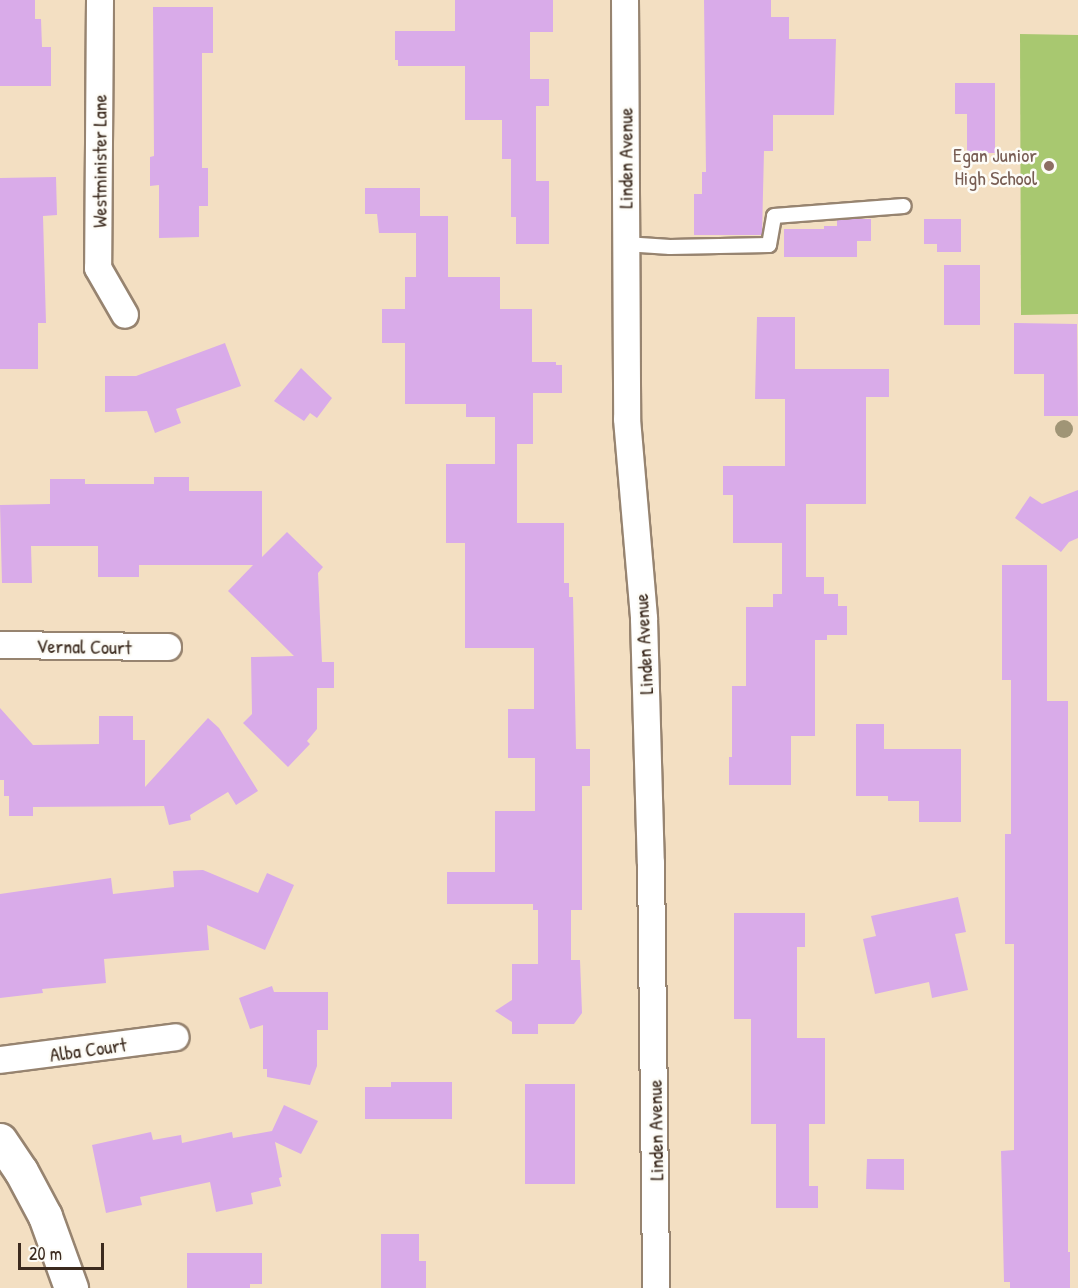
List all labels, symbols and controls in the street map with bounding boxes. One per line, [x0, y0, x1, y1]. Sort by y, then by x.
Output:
street label: Westminister Lane [87, 94, 111, 228]
street label: Linden Avenue [613, 107, 637, 209]
place label: Egan Junior High School [953, 142, 1037, 189]
marker: Egan Junior High School [1042, 159, 1056, 173]
street label: Linden Avenue [628, 593, 658, 695]
street label: Vernal Court [36, 633, 132, 659]
street label: Alba Court [48, 1032, 128, 1066]
street label: Linden Avenue [642, 1079, 668, 1181]
scale bar [21, 1231, 106, 1269]
text: 20 m [29, 1241, 62, 1266]

